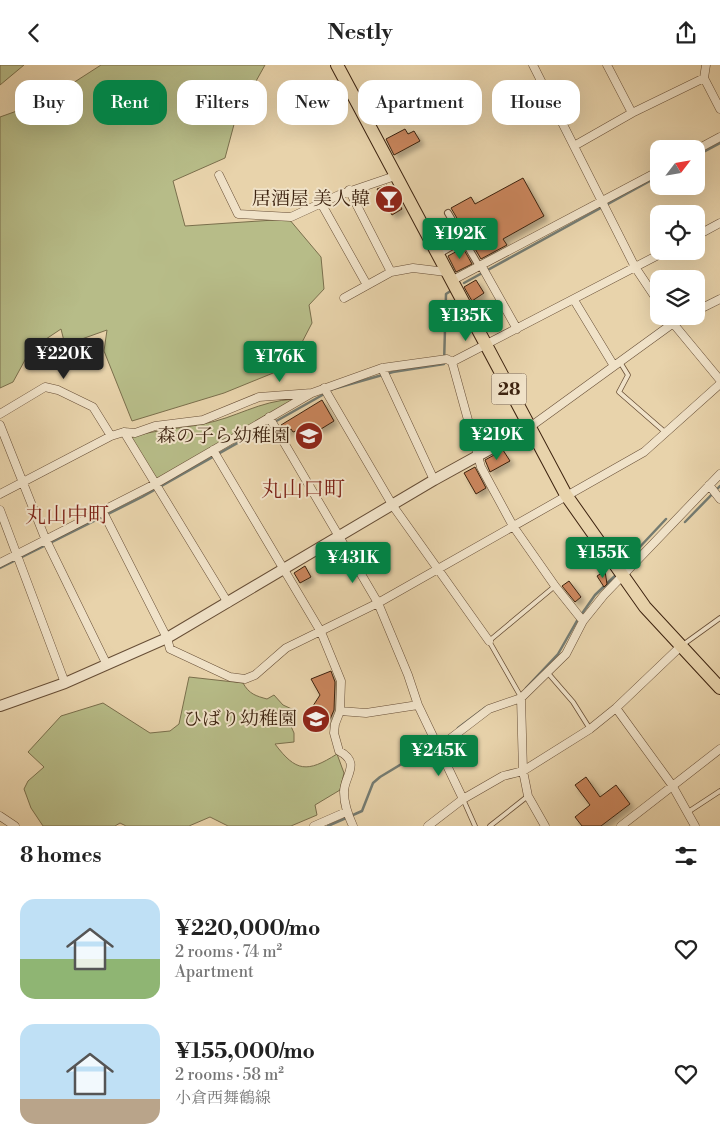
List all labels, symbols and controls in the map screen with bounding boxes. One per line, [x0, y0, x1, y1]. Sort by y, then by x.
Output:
icon: back [20, 19, 48, 47]
text: Nestly [327, 19, 393, 46]
icon: share [672, 19, 700, 47]
chip: Buy [15, 80, 83, 125]
chip: Rent [93, 80, 167, 125]
chip: Filters [177, 80, 267, 125]
chip: New [277, 80, 348, 125]
chip: Apartment [358, 80, 482, 125]
chip: House [492, 80, 580, 125]
north arrow [650, 140, 705, 195]
map controls [650, 140, 705, 325]
bar icon: 居酒屋 美人韓 [374, 184, 404, 214]
place label: 居酒屋 美人韓 [252, 187, 370, 211]
button: locate [650, 205, 705, 260]
pin: ¥192K [425, 217, 495, 260]
text: ¥192K [434, 224, 486, 244]
button: layers [650, 270, 705, 325]
pin: ¥135K [431, 299, 501, 342]
text: ¥135K [440, 306, 492, 326]
pin: ¥220K [29, 337, 99, 380]
pin: ¥176K [245, 341, 315, 383]
text: ¥220K [36, 344, 92, 364]
text: ¥176K [255, 347, 305, 367]
road number: 28 [492, 373, 526, 404]
pin: ¥219K [462, 419, 532, 461]
school or university icon: 森の子ら幼稚園 [294, 421, 324, 451]
place label: 森の子ら幼稚園 [157, 424, 290, 448]
text: ¥219K [471, 425, 523, 445]
district label: 丸山口町 [261, 477, 345, 503]
district label: 丸山中町 [25, 503, 109, 529]
pin: ¥155K [568, 537, 638, 579]
pin: ¥431K [318, 541, 388, 584]
text: ¥155K [577, 543, 629, 563]
text: ¥431K [327, 548, 379, 568]
school or university icon: ひばり幼稚園 [301, 704, 331, 734]
place label: ひばり幼稚園 [183, 707, 297, 731]
pin: ¥245K [404, 735, 474, 777]
text: ¥245K [411, 741, 467, 761]
icon: filters [672, 842, 700, 870]
text: 8 homes [20, 843, 102, 869]
text: ¥220,000/mo [175, 916, 320, 942]
icon: home [60, 919, 120, 979]
icon: heart [672, 935, 700, 963]
text: 2 rooms · 74 m² [175, 942, 282, 962]
text: Apartment [175, 962, 254, 982]
text: ¥155,000/mo [175, 1039, 315, 1065]
icon: home [60, 1044, 120, 1104]
icon: heart [672, 1060, 700, 1088]
text: 2 rooms · 58 m² [175, 1065, 284, 1085]
text: 小倉西舞鶴線 [175, 1088, 271, 1108]

